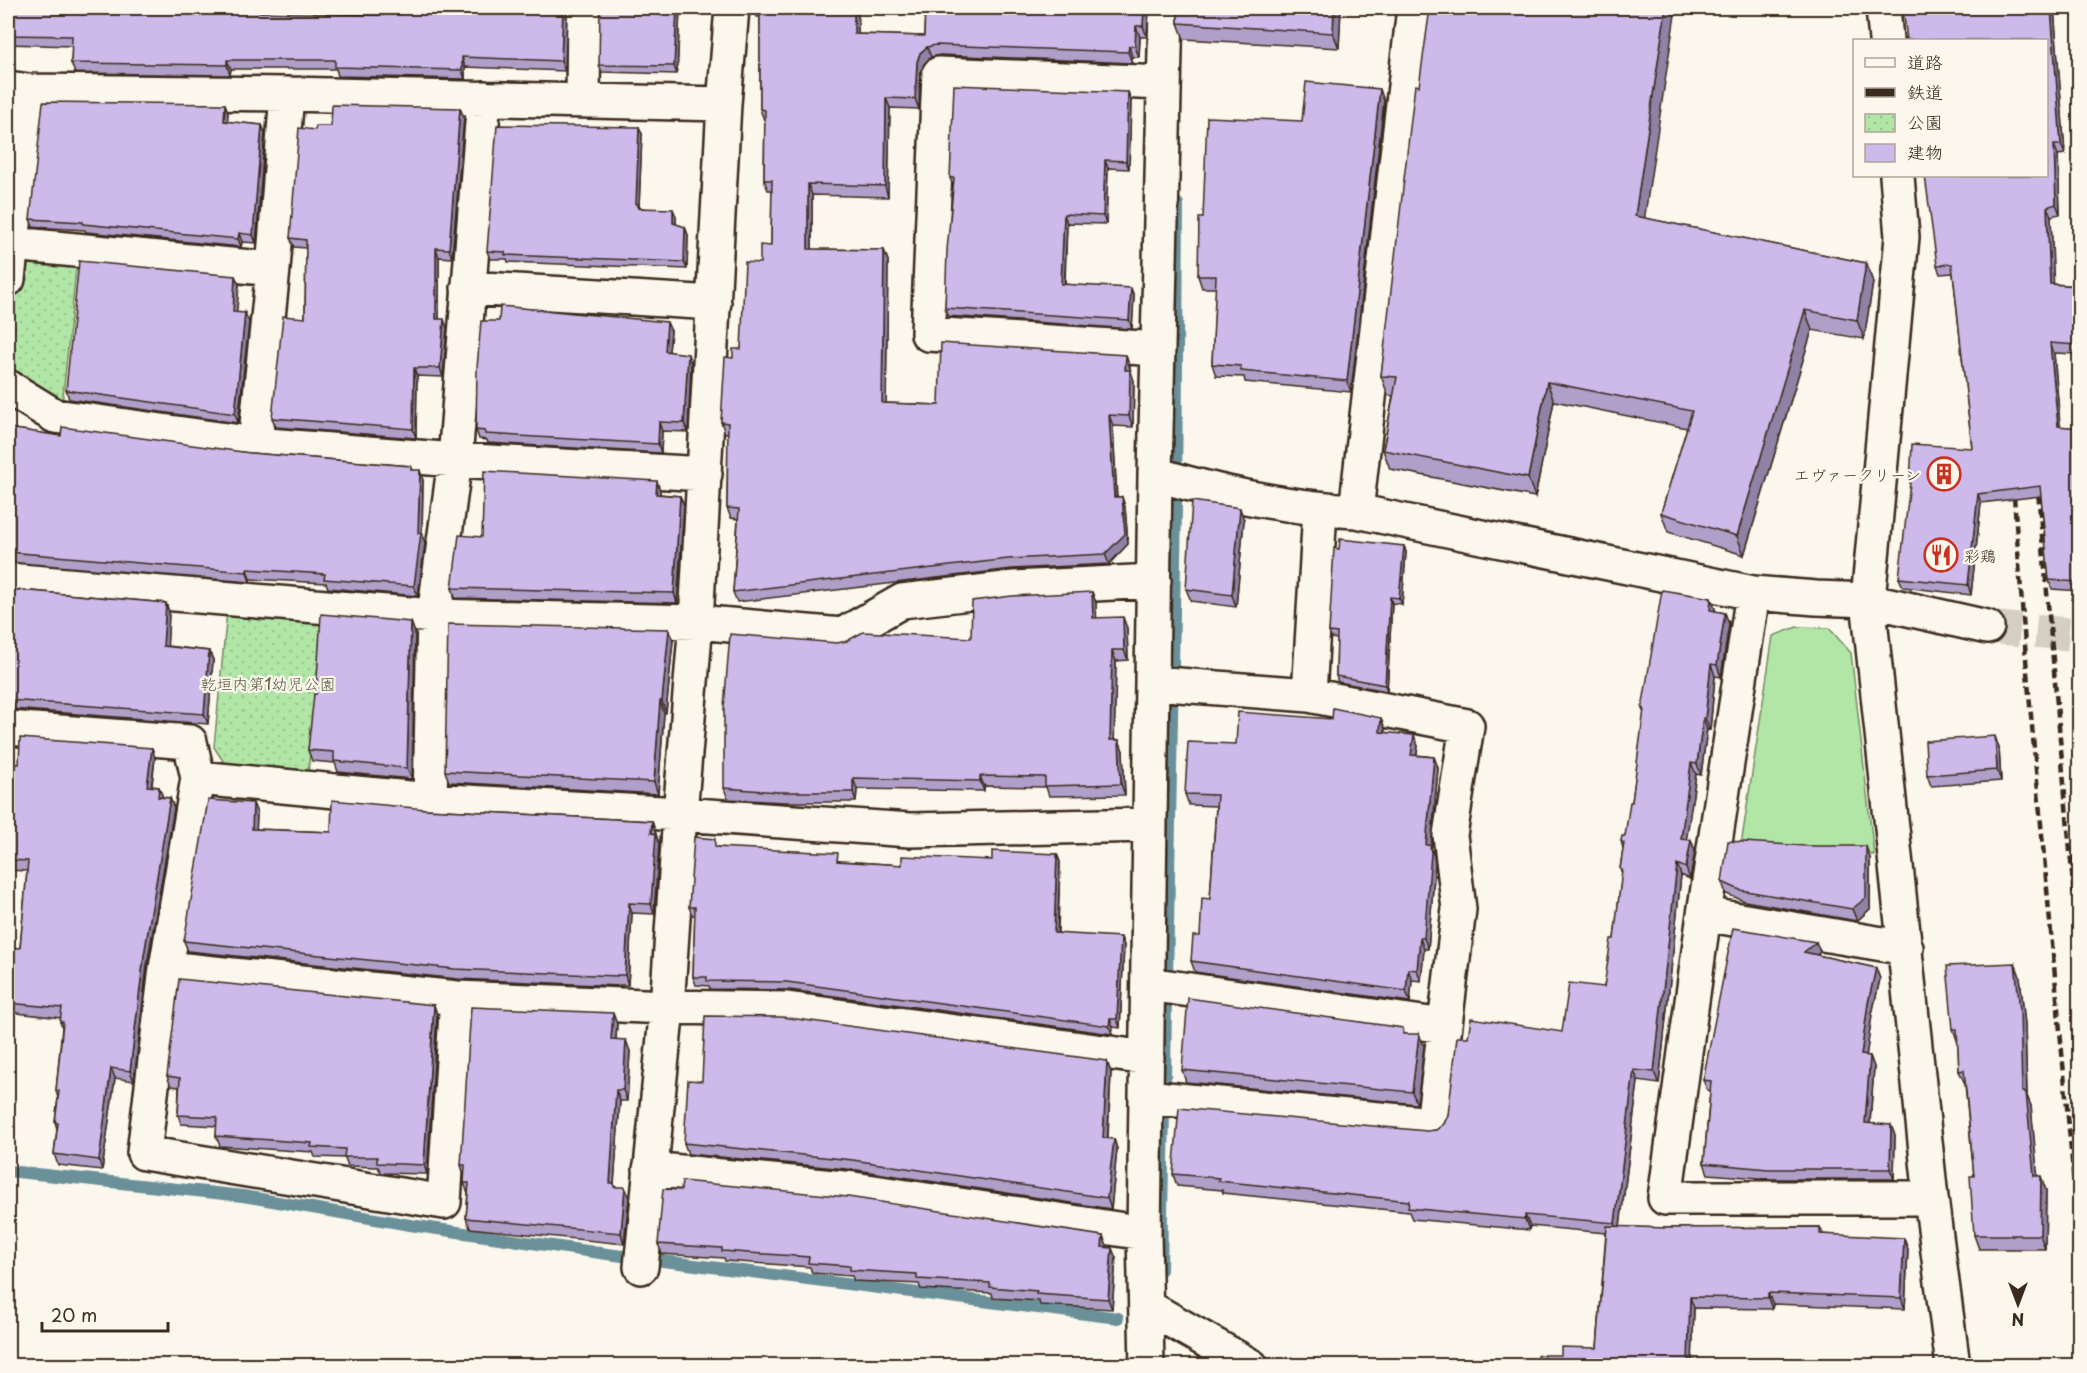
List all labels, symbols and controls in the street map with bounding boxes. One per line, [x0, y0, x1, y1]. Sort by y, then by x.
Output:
legend [1853, 39, 2048, 177]
text: 道路 [1907, 48, 1943, 75]
text: 鉄道 [1907, 78, 1943, 105]
text: 公園 [1907, 108, 1943, 135]
text: 建物 [1907, 138, 1943, 165]
building icon: エヴァークリーン [1926, 456, 1962, 492]
place label: エヴァークリーン [1794, 462, 1921, 486]
restaurant icon: 彩鶏 [1923, 537, 1959, 573]
place label: 彩鶏 [1964, 543, 1996, 567]
park label: 乾垣内第1幼児公園 [200, 671, 336, 695]
north arrow [1988, 1274, 2048, 1334]
scale bar [42, 1295, 168, 1333]
text: 20 m [51, 1301, 97, 1328]
text: N [2012, 1308, 2024, 1332]

